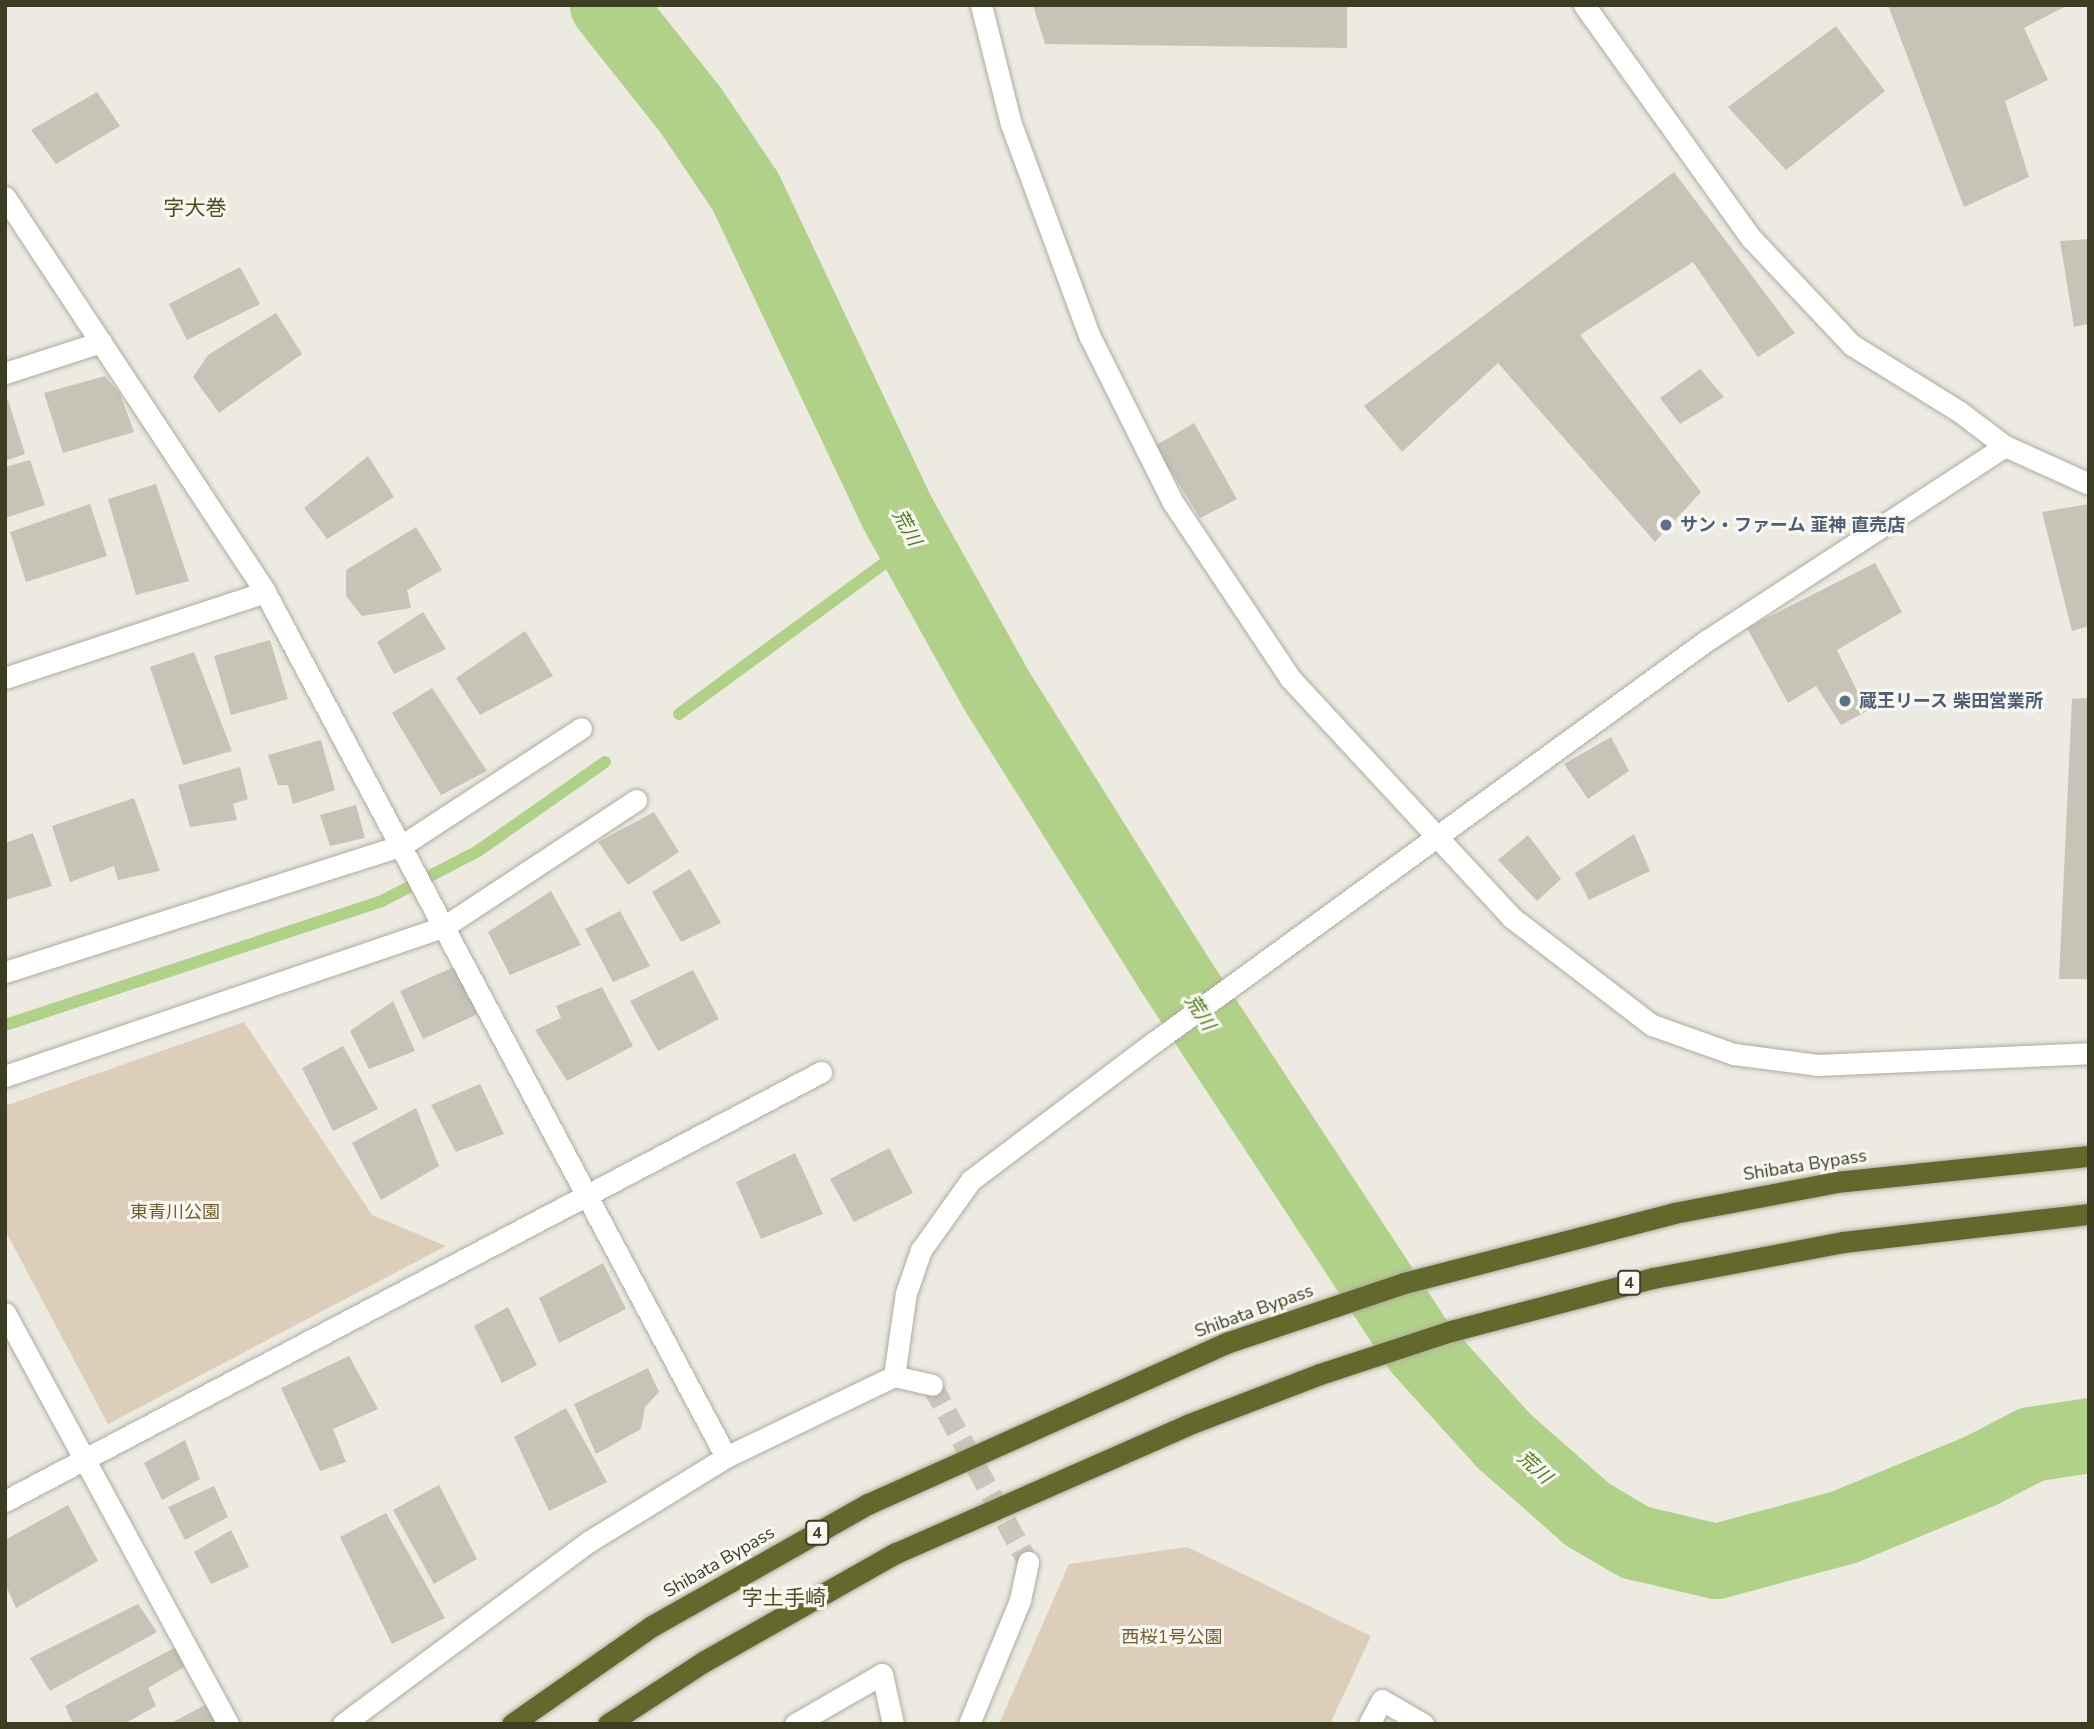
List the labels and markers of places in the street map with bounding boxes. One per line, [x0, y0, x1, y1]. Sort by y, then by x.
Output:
place label: サン・ファーム 韮神 直売店 [1680, 514, 1906, 536]
marker: サン・ファーム 韮神 直売店 [1658, 517, 1674, 533]
place label: 蔵王リース 柴田営業所 [1859, 690, 2044, 712]
marker: 蔵王リース 柴田営業所 [1837, 693, 1853, 709]

